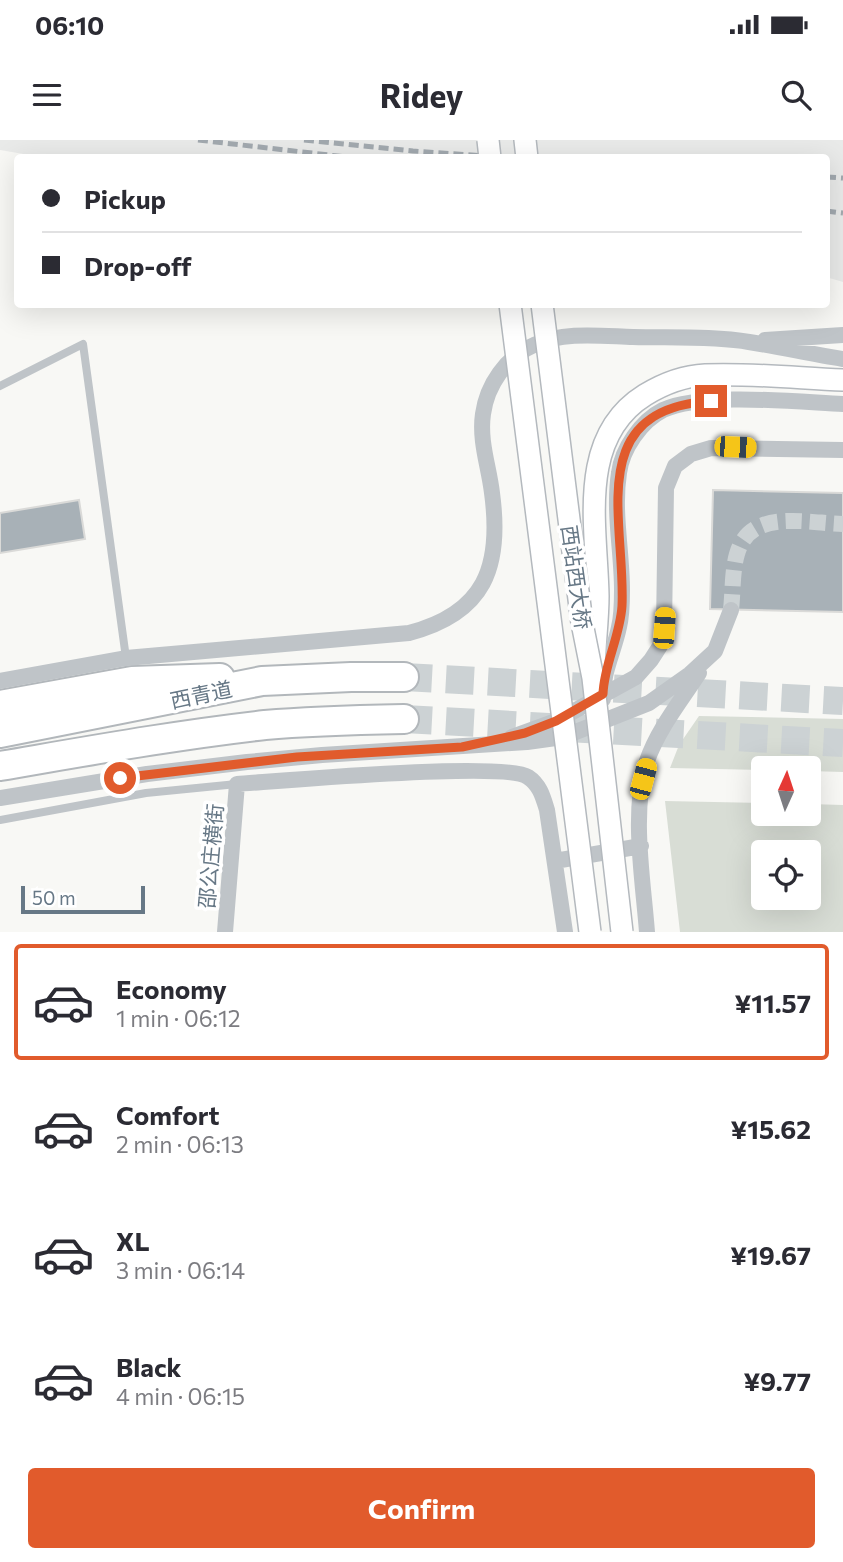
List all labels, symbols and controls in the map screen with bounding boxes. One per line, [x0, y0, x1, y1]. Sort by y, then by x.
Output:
text: 06:10 [35, 9, 104, 40]
text: Ridey [380, 75, 463, 115]
icon: menu [28, 76, 66, 114]
icon: search [777, 76, 815, 114]
text: Pickup [84, 183, 166, 214]
text: Drop-off [84, 250, 191, 281]
route end [695, 385, 727, 417]
car [714, 436, 757, 458]
street label: 西站西大桥 [557, 523, 597, 631]
car [653, 606, 676, 650]
street label: 西青道 [168, 675, 234, 713]
car [628, 756, 659, 802]
north arrow [751, 756, 821, 826]
map controls [751, 756, 821, 910]
route start [104, 762, 136, 794]
street label: 邵公庄横街 [193, 803, 227, 909]
button: locate [751, 840, 821, 910]
scale bar [21, 883, 145, 915]
text: 50 m [32, 886, 76, 909]
icon: car [32, 971, 95, 1034]
text: Economy [116, 973, 227, 1004]
text: ¥11.57 [735, 987, 811, 1018]
text: 1 min · 06:12 [116, 1004, 241, 1032]
icon: car [32, 1097, 95, 1160]
text: Comfort [116, 1099, 219, 1130]
text: ¥15.62 [731, 1113, 811, 1144]
text: 2 min · 06:13 [116, 1130, 244, 1158]
icon: car [32, 1223, 95, 1286]
text: XL [116, 1225, 150, 1256]
text: ¥19.67 [730, 1239, 811, 1270]
text: 3 min · 06:14 [116, 1256, 245, 1284]
icon: car [32, 1349, 95, 1412]
text: Black [116, 1351, 182, 1382]
text: ¥9.77 [743, 1365, 811, 1396]
text: 4 min · 06:15 [116, 1382, 245, 1410]
button: Confirm [28, 1468, 815, 1548]

